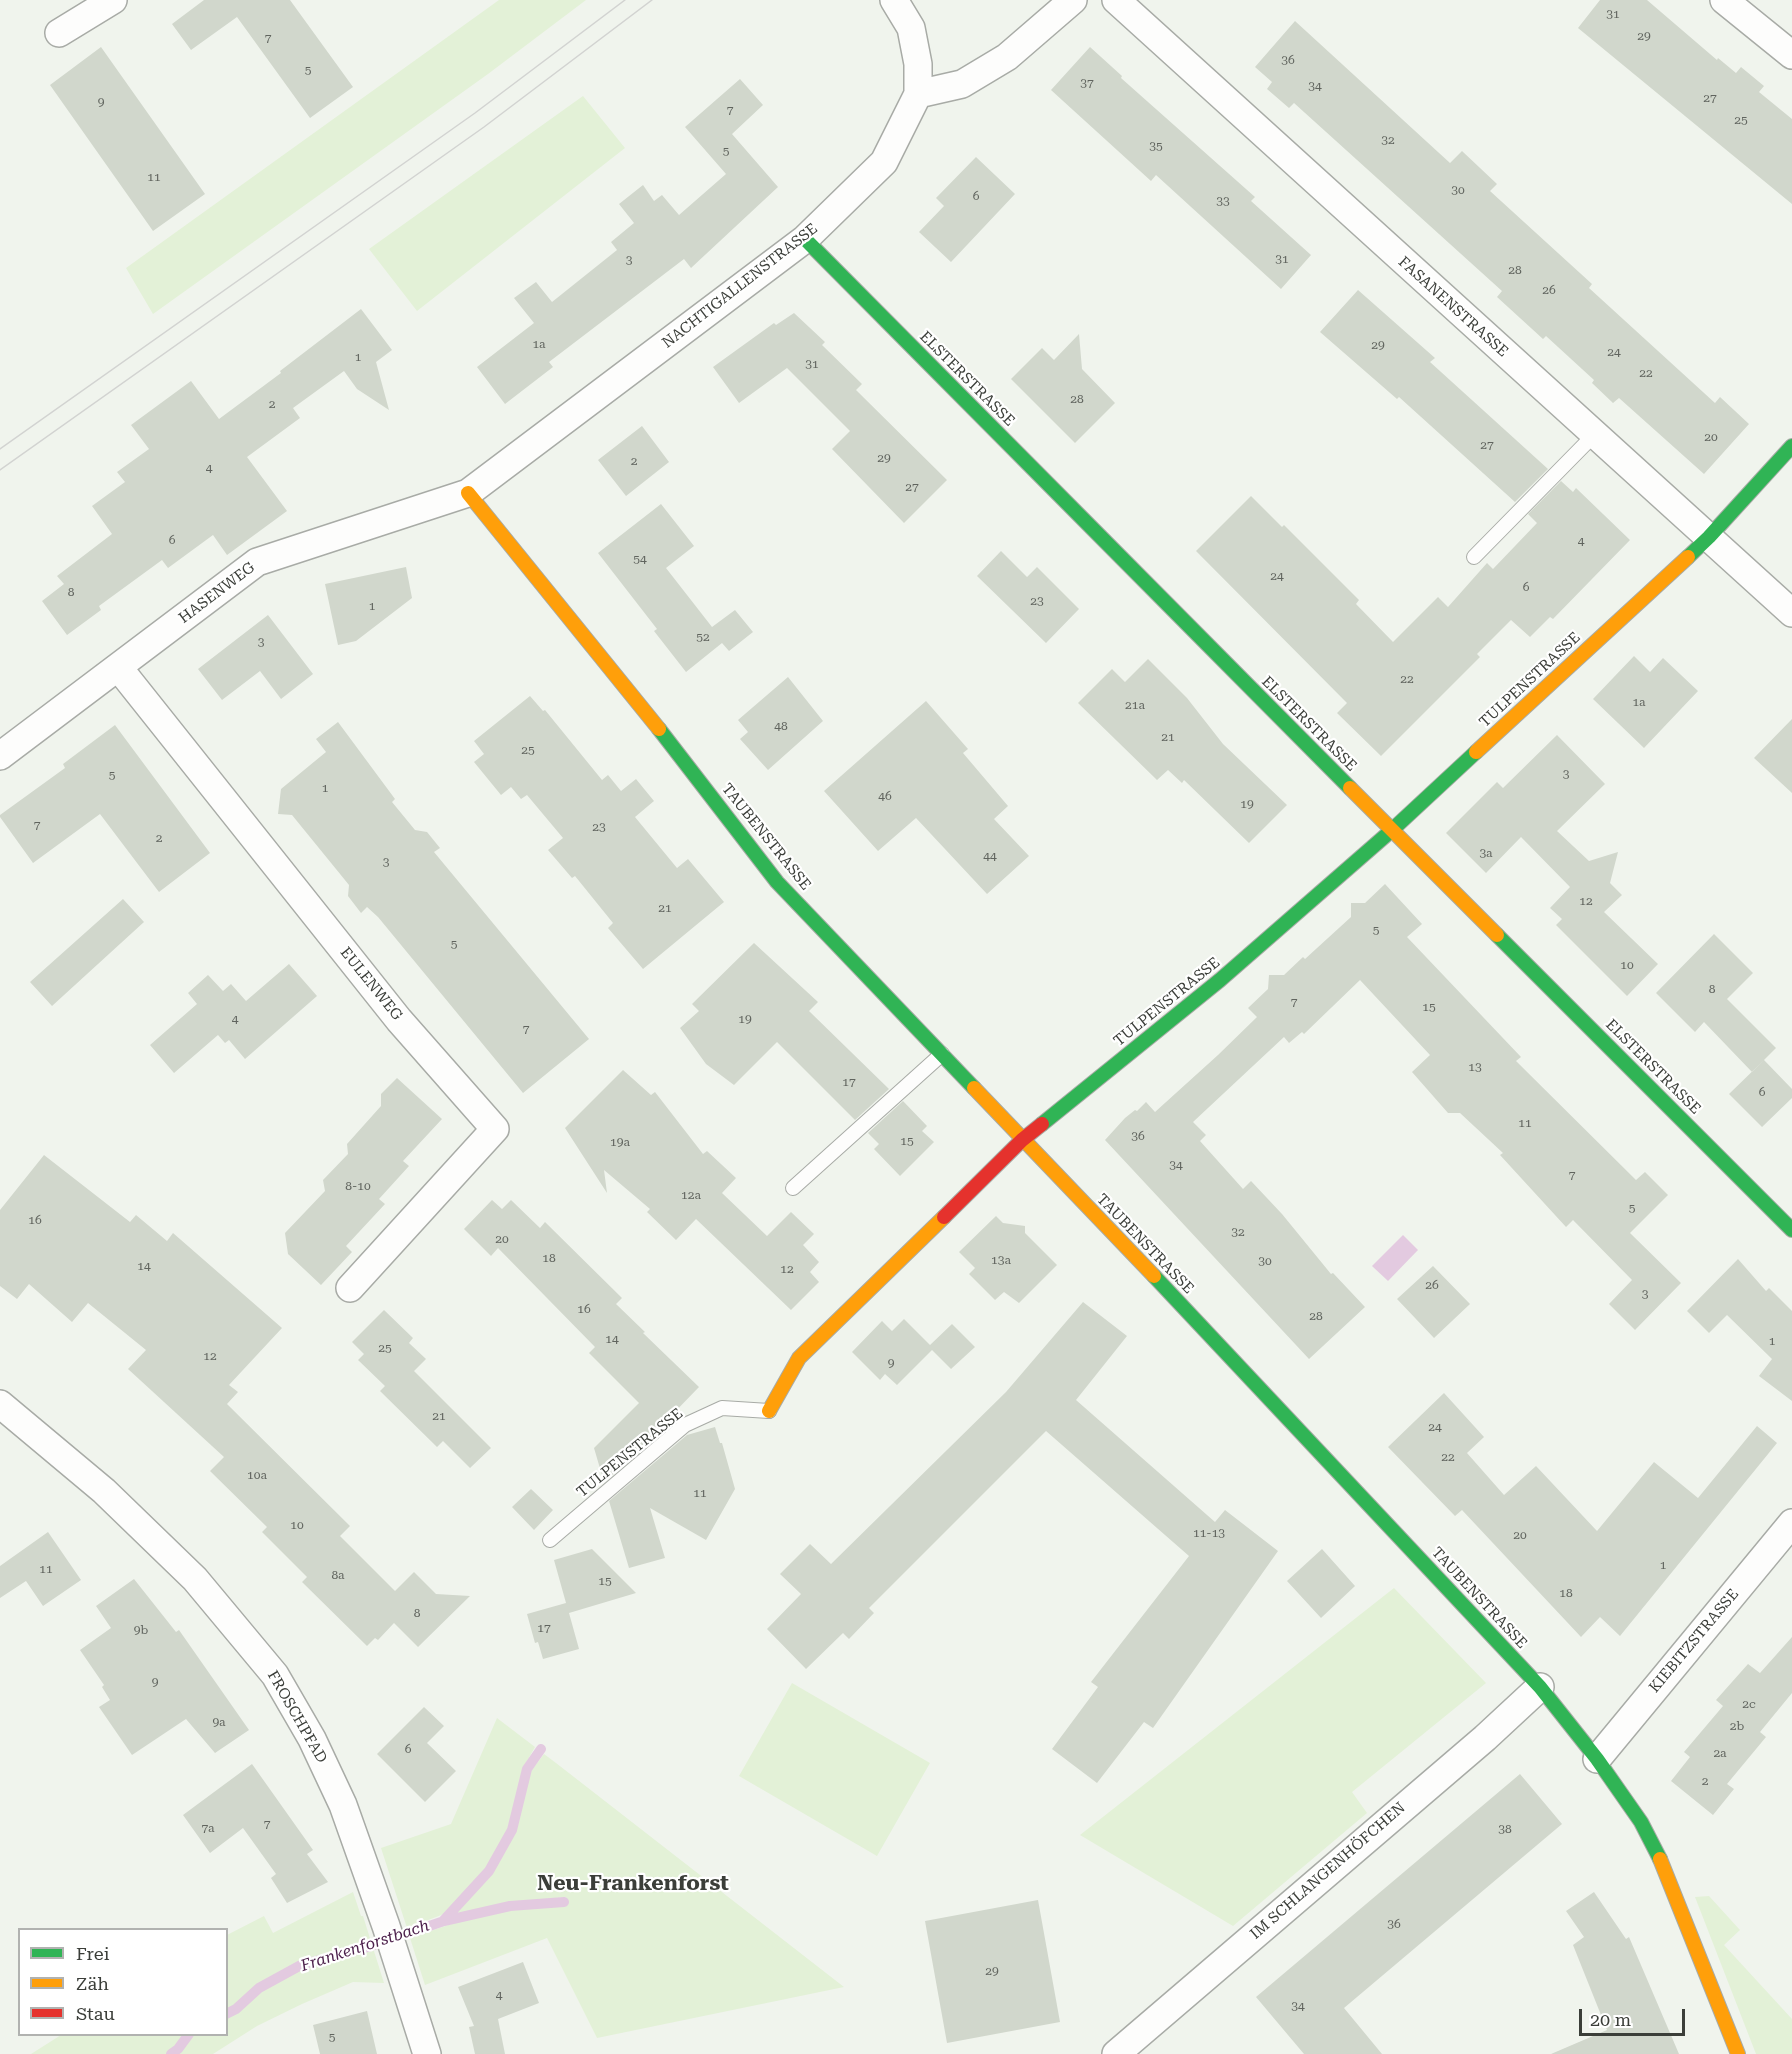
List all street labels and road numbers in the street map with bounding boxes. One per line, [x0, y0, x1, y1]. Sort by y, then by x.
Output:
street label: NACHTIGALLENSTRASSE [659, 220, 821, 352]
street label: FASANENSTRASSE [1395, 253, 1511, 361]
street label: ELSTERSTRASSE [916, 328, 1018, 430]
street label: HASENWEG [175, 559, 259, 627]
street label: TULPENSTRASSE [1476, 629, 1584, 731]
street label: ELSTERSTRASSE [1258, 673, 1360, 775]
street label: TAUBENSTRASSE [718, 780, 814, 894]
street label: EULENWEG [336, 944, 406, 1024]
street label: TULPENSTRASSE [1110, 954, 1224, 1050]
street label: ELSTERSTRASSE [1602, 1016, 1704, 1118]
street label: TAUBENSTRASSE [1093, 1190, 1197, 1298]
street label: TULPENSTRASSE [573, 1405, 687, 1501]
street label: TAUBENSTRASSE [1427, 1544, 1531, 1652]
street label: KIEBITZSTRASSE [1645, 1586, 1743, 1696]
street label: FROSCHPFAD [263, 1668, 331, 1766]
street label: IM SCHLANGENHÖFCHEN [1247, 1799, 1409, 1943]

